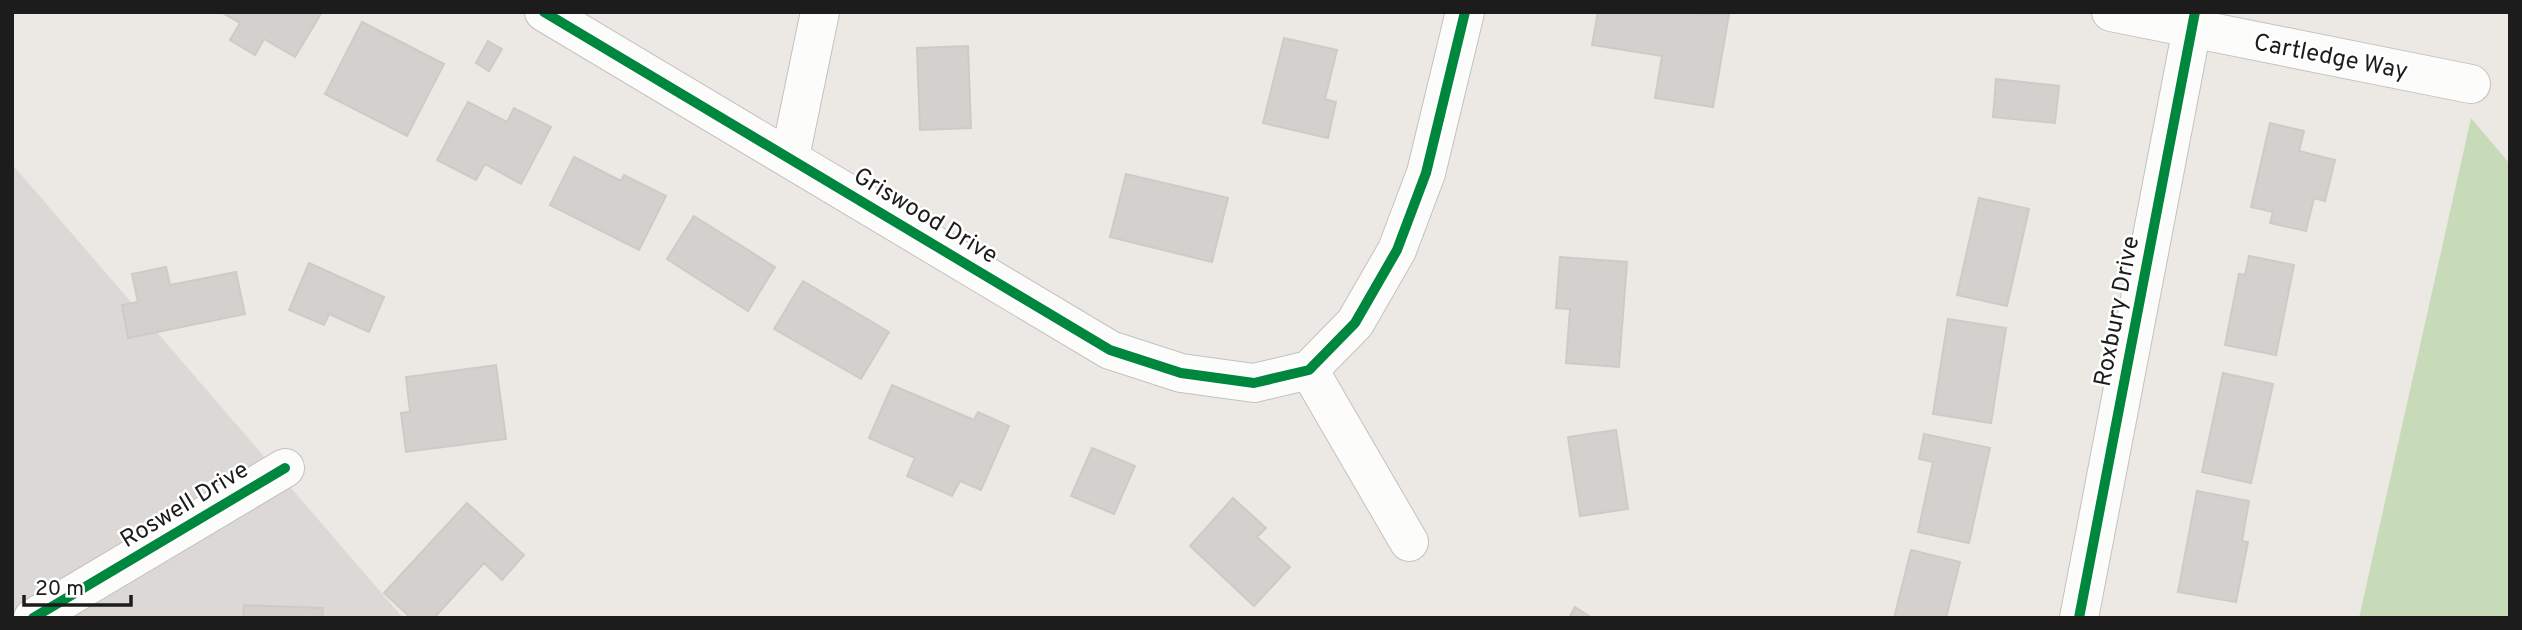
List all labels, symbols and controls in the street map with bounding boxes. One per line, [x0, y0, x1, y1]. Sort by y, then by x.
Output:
street label: Cartledge Way [2251, 28, 2410, 88]
street label: Griswood Drive [847, 162, 1003, 272]
street label: Roxbury Drive [2089, 234, 2147, 389]
street label: Roswell Drive [115, 456, 255, 556]
scale bar [24, 564, 131, 608]
text: 20 m [35, 576, 84, 603]

